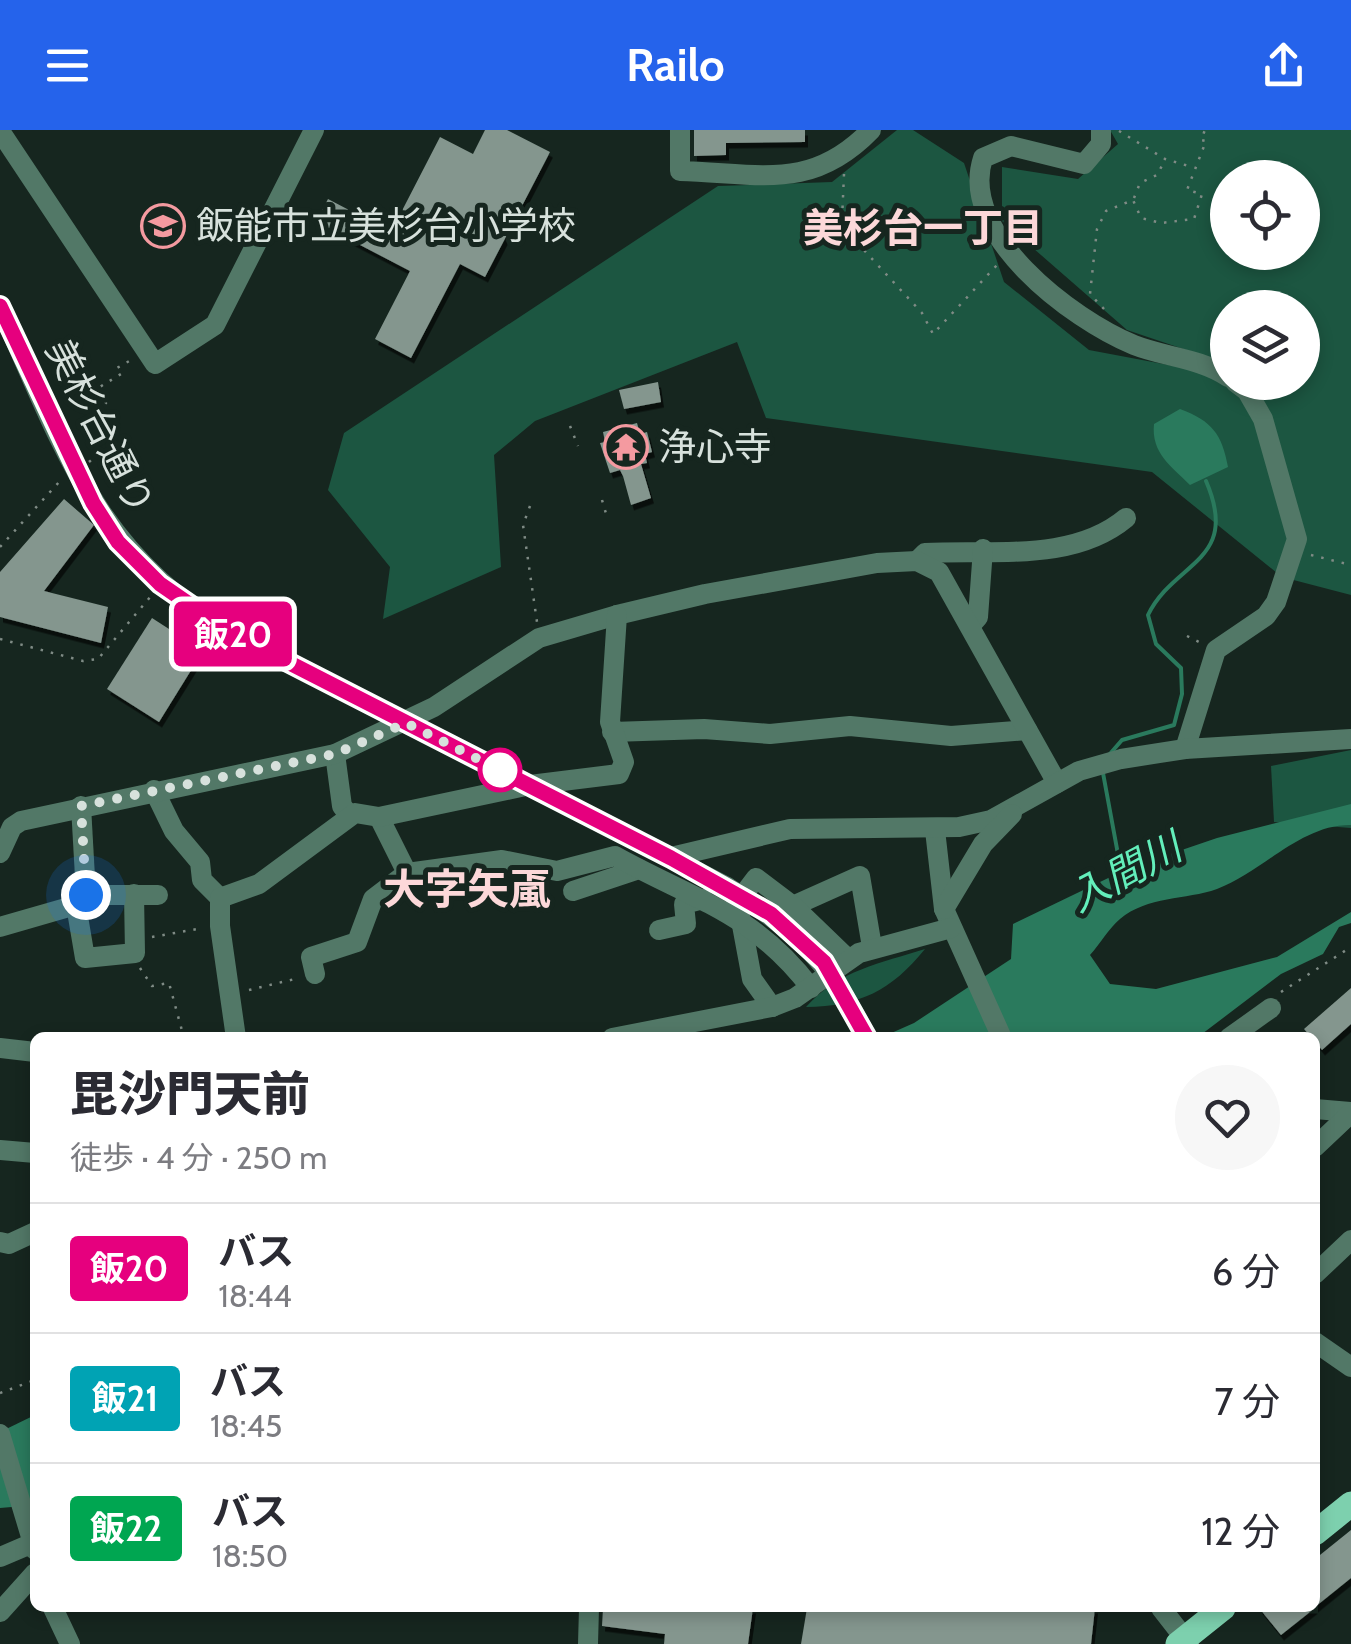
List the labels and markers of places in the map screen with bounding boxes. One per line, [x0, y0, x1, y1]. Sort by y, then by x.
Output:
place label: 飯能市立美杉台小学校 [196, 202, 576, 249]
school or university icon: 飯能市立美杉台小学校 [140, 203, 186, 249]
place label: 浄心寺 [658, 423, 772, 470]
temple icon: 浄心寺 [603, 424, 649, 470]
unlabelled marker [479, 749, 521, 791]

